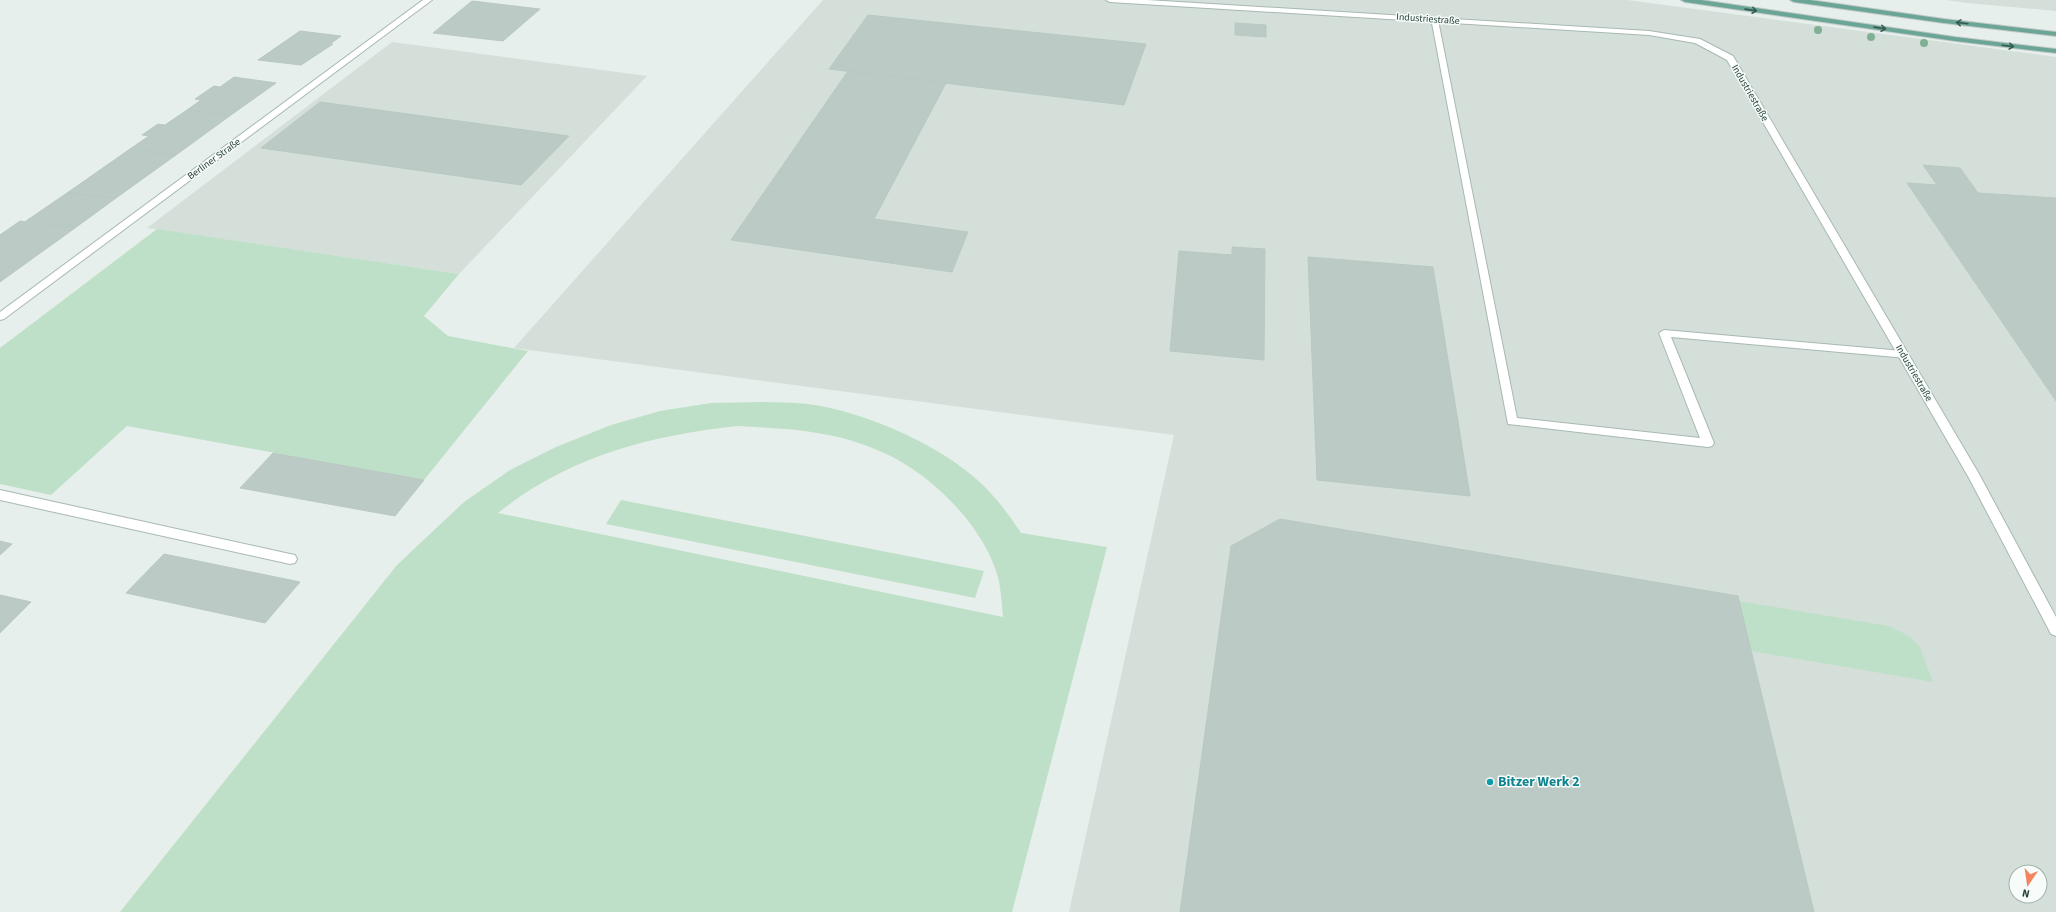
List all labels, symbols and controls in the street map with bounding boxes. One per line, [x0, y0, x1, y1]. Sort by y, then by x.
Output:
one-way arrow [1744, 6, 1757, 14]
street label: Industriestraße [1396, 10, 1460, 28]
one-way arrow [1956, 19, 1969, 27]
one-way arrow [1873, 24, 1886, 32]
one-way arrow [2001, 42, 2014, 49]
street label: Industriestraße [1728, 62, 1772, 124]
street label: Berliner Straße [185, 135, 244, 183]
street label: Industriestraße [1892, 342, 1936, 404]
place label: Bitzer Werk 2 [1498, 772, 1580, 792]
marker: Bitzer Werk 2 [1485, 777, 1495, 787]
north arrow [2008, 864, 2048, 904]
text: N [2021, 885, 2031, 901]

